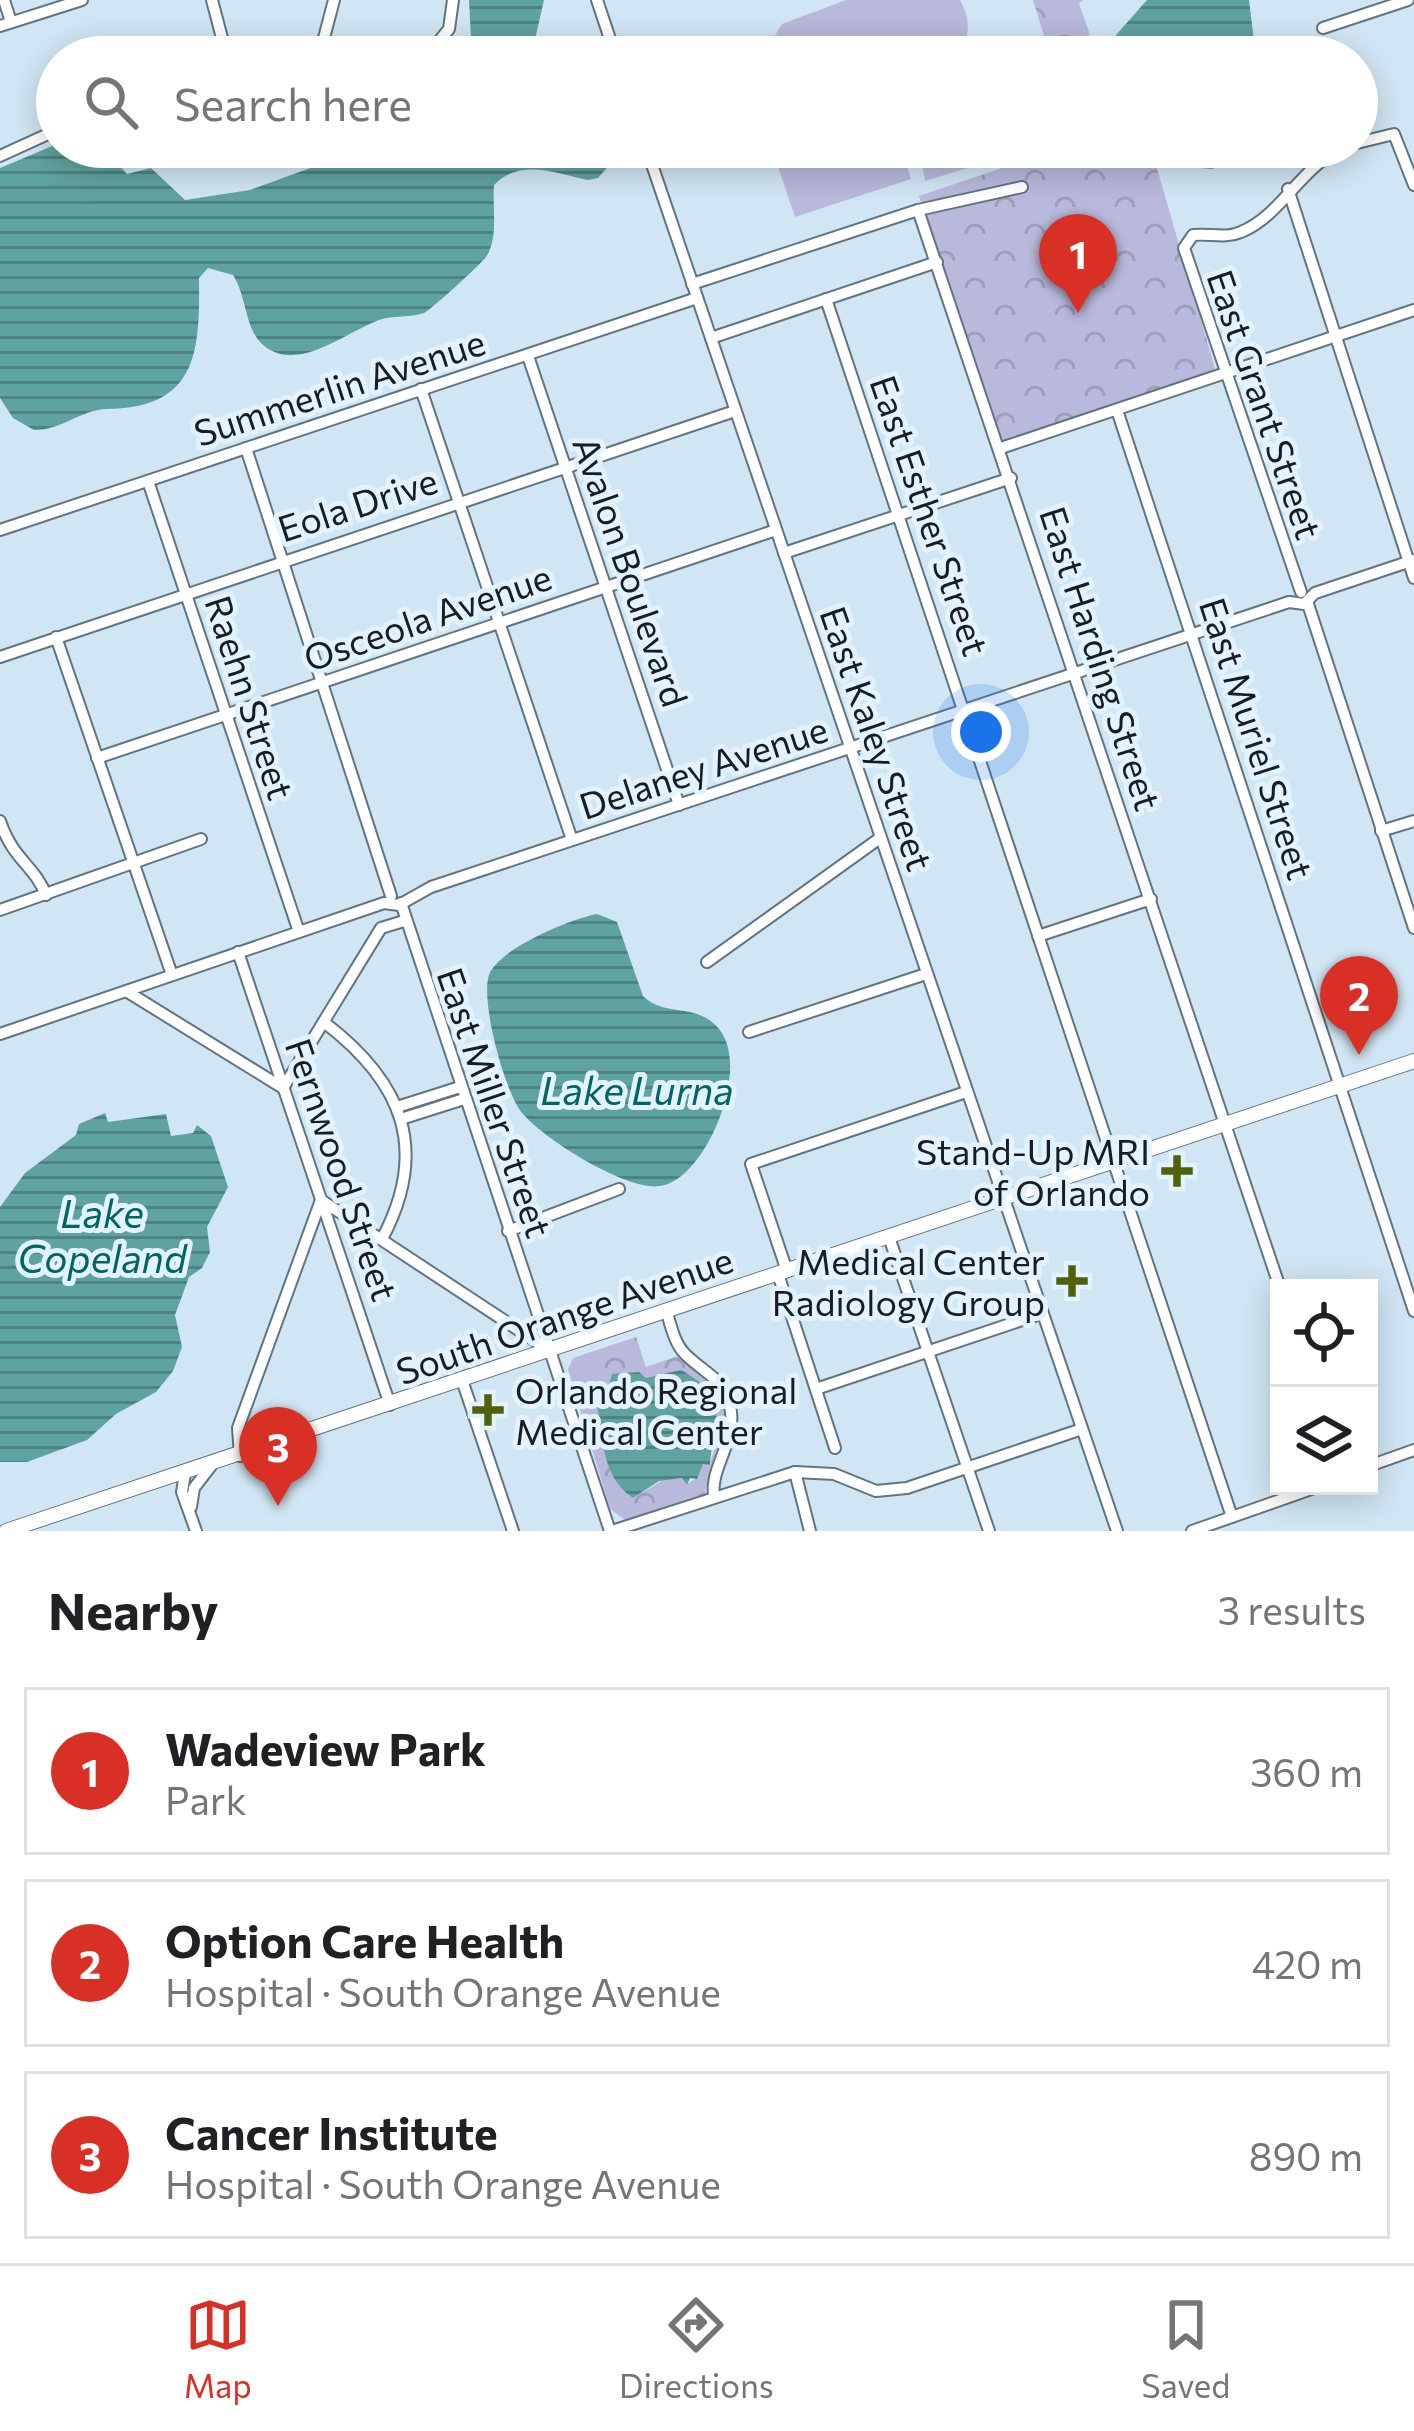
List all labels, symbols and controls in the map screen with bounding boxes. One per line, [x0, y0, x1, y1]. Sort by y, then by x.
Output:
search box [36, 36, 1378, 168]
icon: search [78, 69, 144, 135]
text: Search here [174, 75, 412, 130]
pin: 1 [1039, 214, 1117, 313]
street label: East Grant Street [1199, 264, 1333, 544]
street label: Summerlin Avenue [188, 318, 490, 454]
street label: East Esther Street [862, 369, 1000, 661]
street label: Avalon Boulevard [565, 430, 699, 712]
street label: Eola Drive [272, 457, 442, 549]
street label: East Harding Street [1032, 501, 1172, 815]
street label: Osceola Avenue [297, 553, 557, 679]
street label: Raehn Street [197, 590, 305, 804]
street label: East Muriel Street [1192, 592, 1324, 884]
street label: East Kaley Street [812, 600, 944, 876]
your location [951, 702, 1011, 762]
street label: Delaney Avenue [573, 705, 833, 827]
pin: 2 [1320, 956, 1398, 1055]
street label: East Miller Street [429, 961, 563, 1243]
street label: Fernwood Street [278, 1032, 408, 1306]
water label: Lake Lurna [540, 1065, 734, 1113]
place label: Stand-Up MRI of Orlando [916, 1128, 1150, 1213]
marker: Stand-Up MRI of Orlando [1161, 1155, 1193, 1187]
water label: Lake Copeland [18, 1188, 188, 1281]
street label: South Orange Avenue [390, 1236, 738, 1392]
place label: Medical Center Radiology Group [772, 1238, 1045, 1323]
marker: Medical Center Radiology Group [1056, 1265, 1088, 1297]
map controls [1270, 1279, 1378, 1495]
button: locate [1270, 1279, 1378, 1387]
place label: Orlando Regional Medical Center [515, 1367, 797, 1452]
button: layers [1270, 1387, 1378, 1495]
marker: Orlando Regional Medical Center [472, 1394, 504, 1426]
pin: 3 [239, 1407, 317, 1506]
text: Nearby [48, 1578, 218, 1641]
text: 3 results [1218, 1585, 1366, 1633]
text: Wadeview Park [165, 1720, 486, 1775]
text: 1 [81, 1747, 99, 1795]
text: 360 m [1250, 1747, 1363, 1795]
text: Park [165, 1775, 247, 1823]
text: Option Care Health [165, 1912, 564, 1967]
text: 2 [79, 1939, 101, 1987]
text: 420 m [1252, 1939, 1363, 1987]
text: Hospital · South Orange Avenue [165, 1967, 721, 2015]
text: Cancer Institute [165, 2104, 498, 2159]
text: 3 [79, 2131, 101, 2179]
text: 890 m [1249, 2131, 1363, 2179]
text: Hospital · South Orange Avenue [165, 2159, 721, 2207]
tab: Map [184, 2292, 252, 2405]
tab: Directions [619, 2292, 774, 2405]
tab: Saved [1141, 2292, 1230, 2405]

